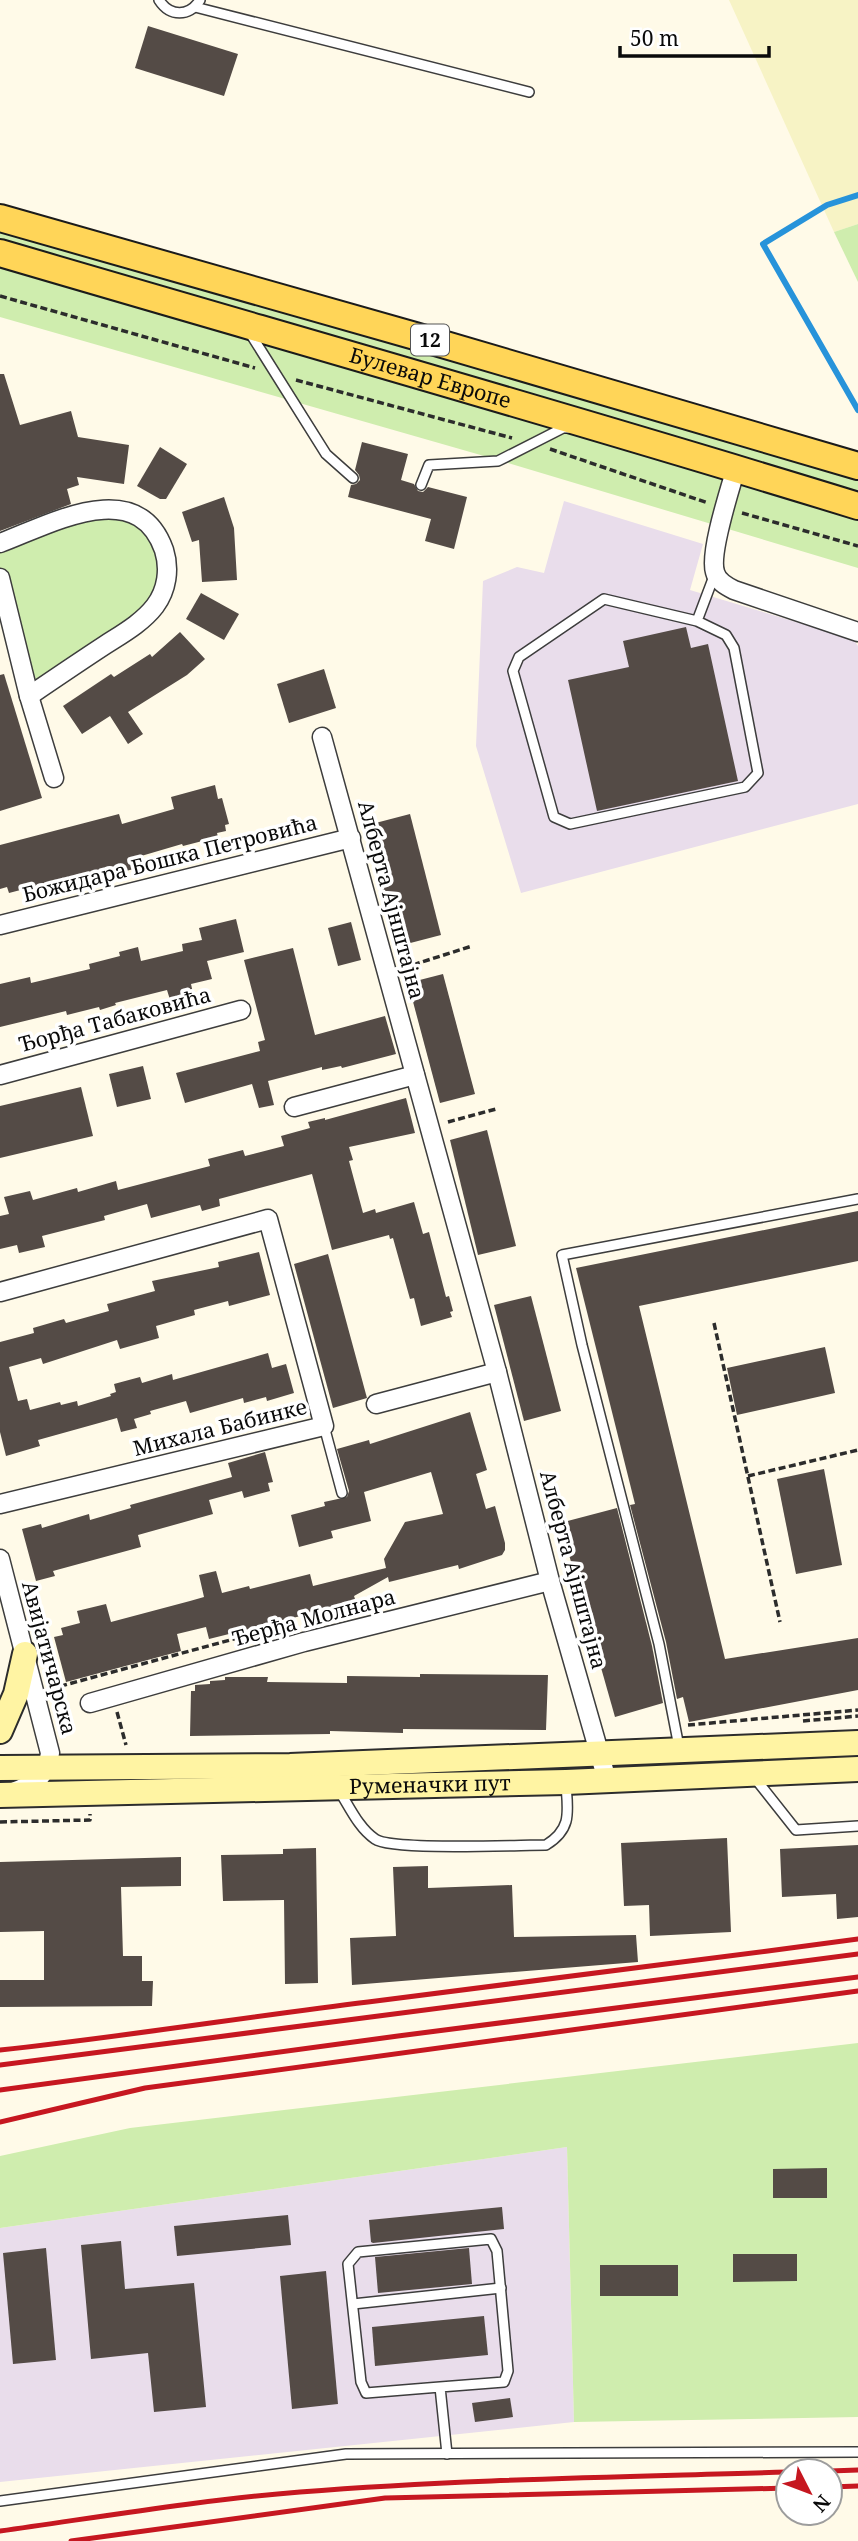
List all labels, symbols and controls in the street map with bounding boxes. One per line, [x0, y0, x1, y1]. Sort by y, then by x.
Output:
scale bar [620, 14, 769, 58]
text: 50 m [630, 24, 679, 52]
road number: 12 [411, 324, 449, 356]
street label: Булевар Европе [346, 340, 515, 414]
street label: Алберта Ајнштајна [352, 797, 432, 1002]
street label: Божидара Бошка Петровића [19, 808, 320, 908]
street label: Ђорђа Табаковића [16, 980, 214, 1058]
street label: Михала Бабинке [130, 1392, 310, 1462]
street label: Алберта Ајнштајна [534, 1467, 614, 1672]
street label: Авијатичарска [16, 1578, 84, 1738]
street label: Ђерђа Молнара [229, 1582, 398, 1652]
street label: Руменачки пут [349, 1768, 511, 1800]
north arrow [774, 2457, 844, 2527]
text: N [807, 2489, 836, 2518]

